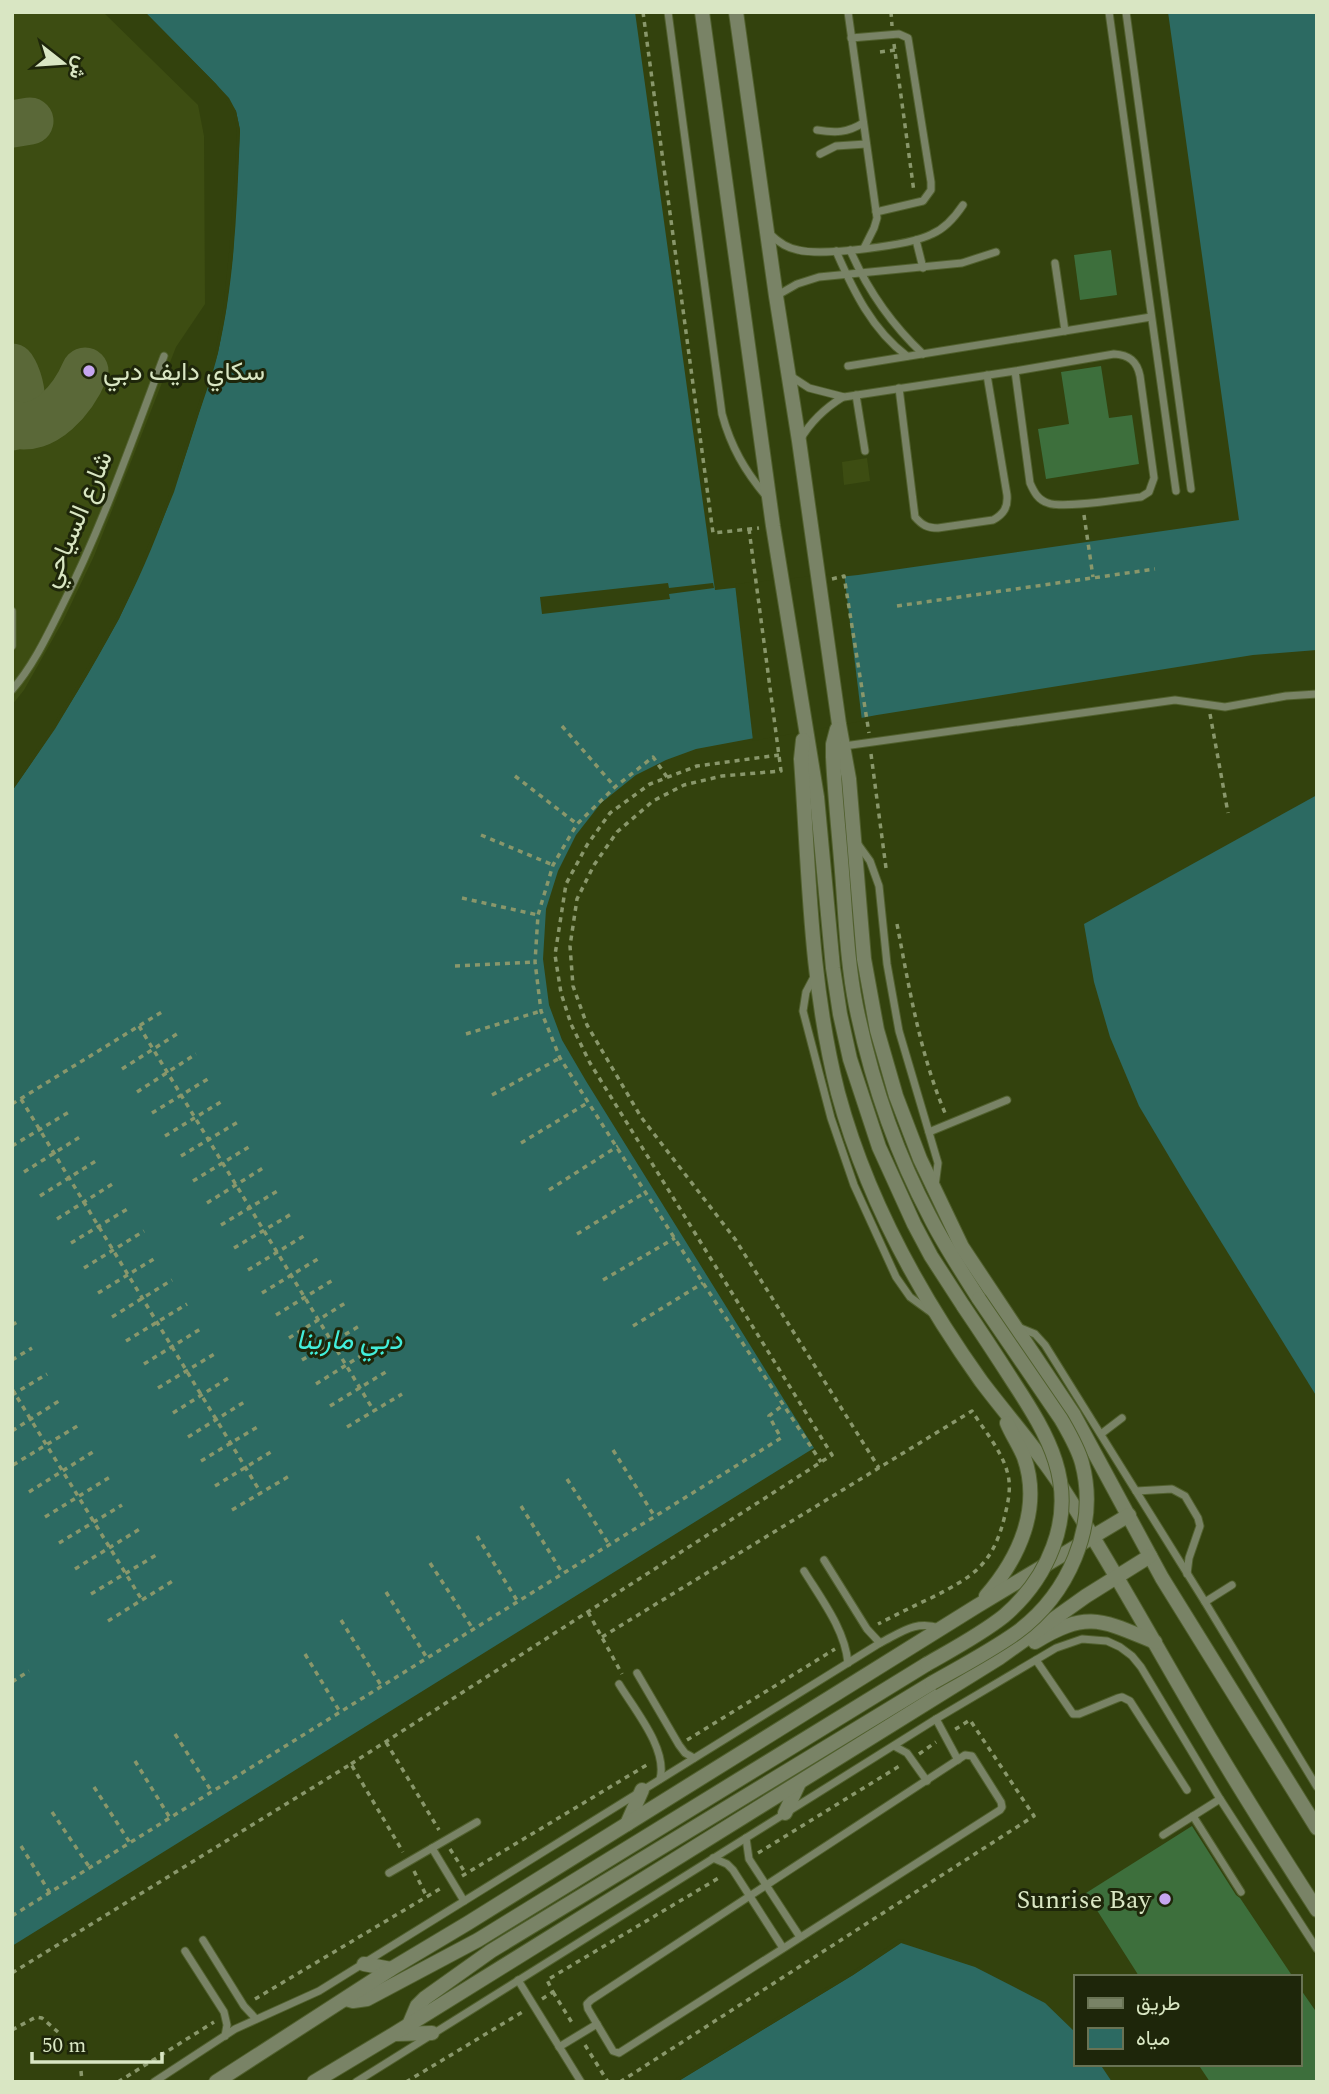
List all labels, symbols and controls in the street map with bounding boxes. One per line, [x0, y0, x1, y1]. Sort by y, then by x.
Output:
north arrow [28, 28, 98, 98]
text: ش [61, 52, 95, 83]
place label: سكاي دايف دبي [103, 352, 265, 392]
marker: سكاي دايف دبي [81, 363, 97, 379]
street label: شارع السياحي [30, 445, 124, 594]
water label: دبي مارينا [296, 1319, 403, 1362]
place label: Sunrise Bay [1017, 1880, 1153, 1920]
marker: Sunrise Bay [1157, 1891, 1173, 1907]
legend [1074, 1975, 1301, 2066]
text: طريق [1136, 1988, 1181, 2020]
scale bar [32, 2021, 161, 2064]
text: مياه [1136, 2023, 1170, 2055]
text: 50 m [42, 2030, 86, 2062]

